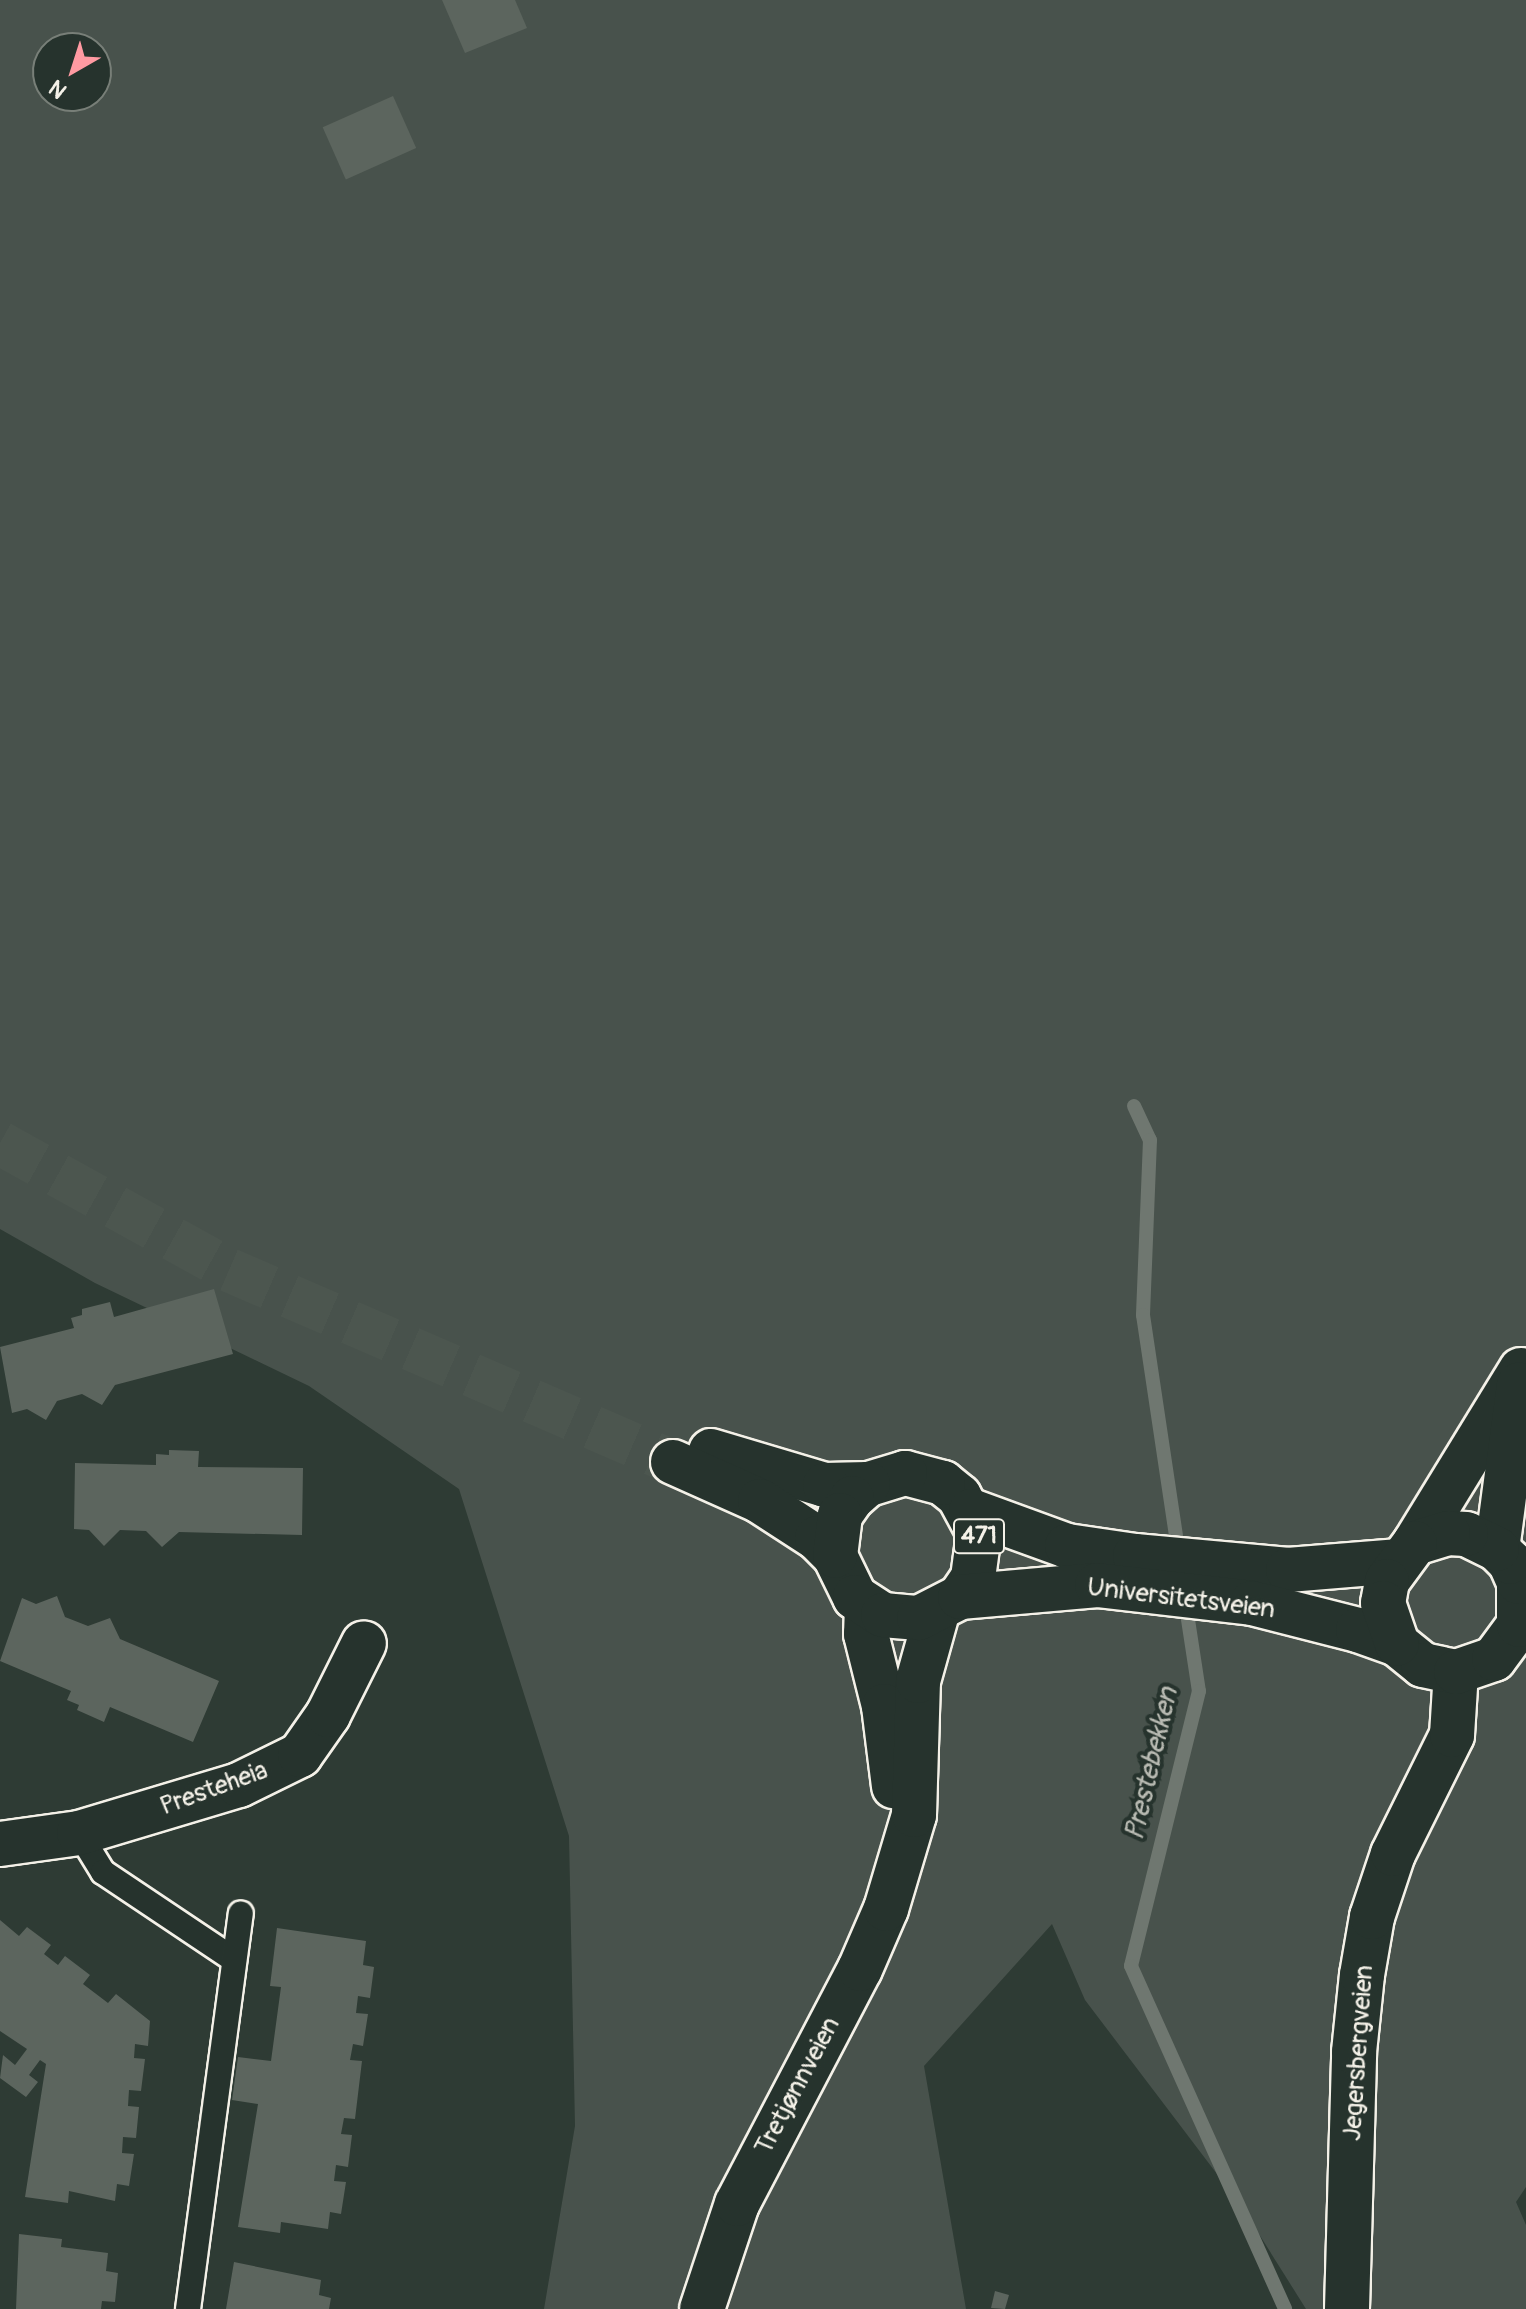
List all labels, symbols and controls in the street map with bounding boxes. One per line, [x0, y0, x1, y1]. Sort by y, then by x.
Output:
north arrow [32, 32, 112, 112]
text: N [44, 74, 73, 105]
road number: 471 [953, 1516, 1005, 1556]
street label: Universitetsveien [1085, 1572, 1277, 1626]
water label: Prestebekken [1118, 1684, 1186, 1844]
street label: Presteheia [156, 1755, 272, 1823]
street label: Jegersbergveien [1337, 1964, 1381, 2142]
street label: Tretjønnveien [749, 2012, 847, 2160]

